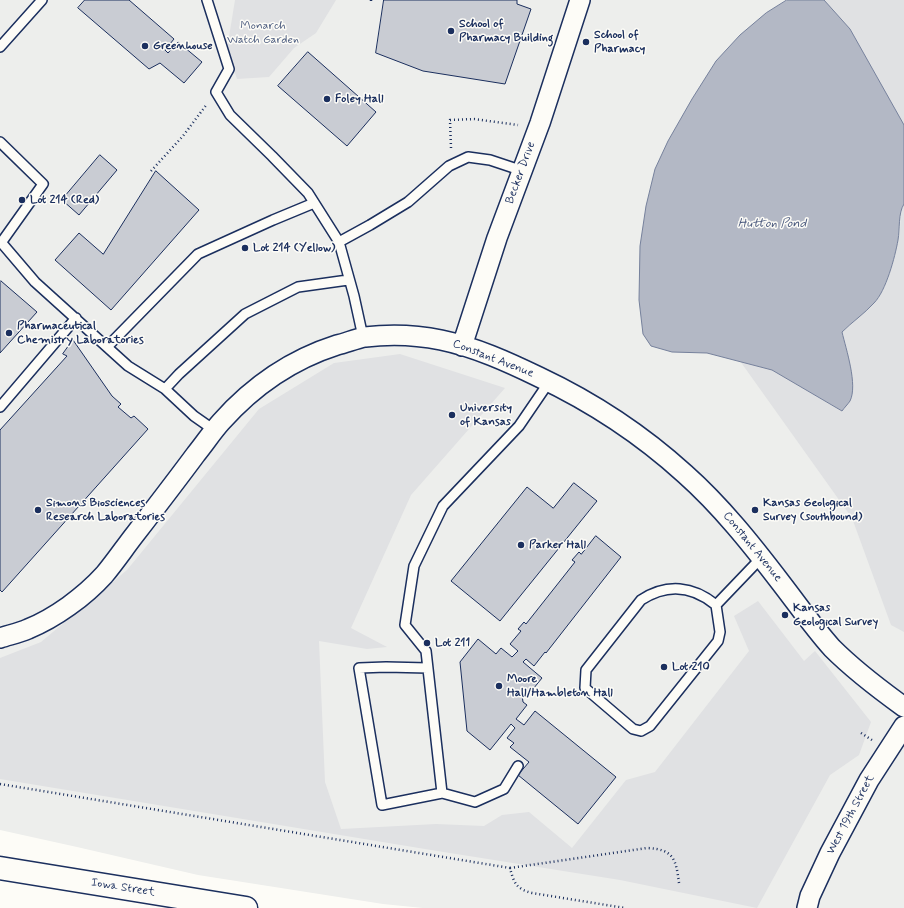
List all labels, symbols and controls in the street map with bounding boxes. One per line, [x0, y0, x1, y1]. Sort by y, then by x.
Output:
place label: School of Pharmacy Building [459, 17, 553, 45]
park label: Monarch Watch Garden [227, 19, 299, 47]
marker: School of Pharmacy Building [446, 26, 456, 36]
place label: School of Pharmacy [594, 28, 645, 56]
marker: School of Pharmacy [581, 37, 591, 47]
place label: Greenhouse [153, 39, 213, 53]
marker: Greenhouse [140, 41, 150, 51]
place label: Foley Hall [335, 92, 383, 106]
marker: Foley Hall [322, 94, 332, 104]
street label: Becker Drive [503, 140, 539, 206]
place label: Lot 214 (Red) [30, 193, 99, 207]
marker: Lot 214 (Red) [17, 195, 27, 205]
water label: Hutton Pond [738, 216, 806, 232]
place label: Lot 214 (Yellow) [253, 241, 335, 255]
marker: Lot 214 (Yellow) [240, 243, 250, 253]
place label: Pharmaceutical Chemistry Laboratories [17, 319, 144, 347]
marker: Pharmaceutical Chemistry Laboratories [4, 328, 14, 338]
street label: Constant Avenue [450, 337, 536, 381]
place label: University of Kansas [460, 401, 512, 429]
marker: University of Kansas [447, 410, 457, 420]
place label: Simons Biosciences Research Laboratories [46, 496, 165, 524]
place label: Kansas Geological Survey (southbound) [763, 496, 862, 524]
marker: Simons Biosciences Research Laboratories [33, 505, 43, 515]
marker: Kansas Geological Survey (southbound) [750, 505, 760, 515]
street label: Constant Avenue [719, 509, 785, 585]
place label: Parker Hall [529, 538, 586, 552]
marker: Parker Hall [516, 540, 526, 550]
place label: Kansas Geological Survey [793, 601, 878, 629]
marker: Kansas Geological Survey [780, 610, 790, 620]
place label: Lot 211 [435, 636, 470, 650]
marker: Lot 211 [422, 638, 432, 648]
place label: Lot 210 [672, 660, 710, 674]
marker: Lot 210 [659, 662, 669, 672]
place label: Moore Hall/Hambleton Hall [507, 672, 613, 700]
marker: Moore Hall/Hambleton Hall [494, 681, 504, 691]
street label: West 19th Street [824, 773, 878, 857]
street label: Iowa Street [90, 876, 156, 900]

